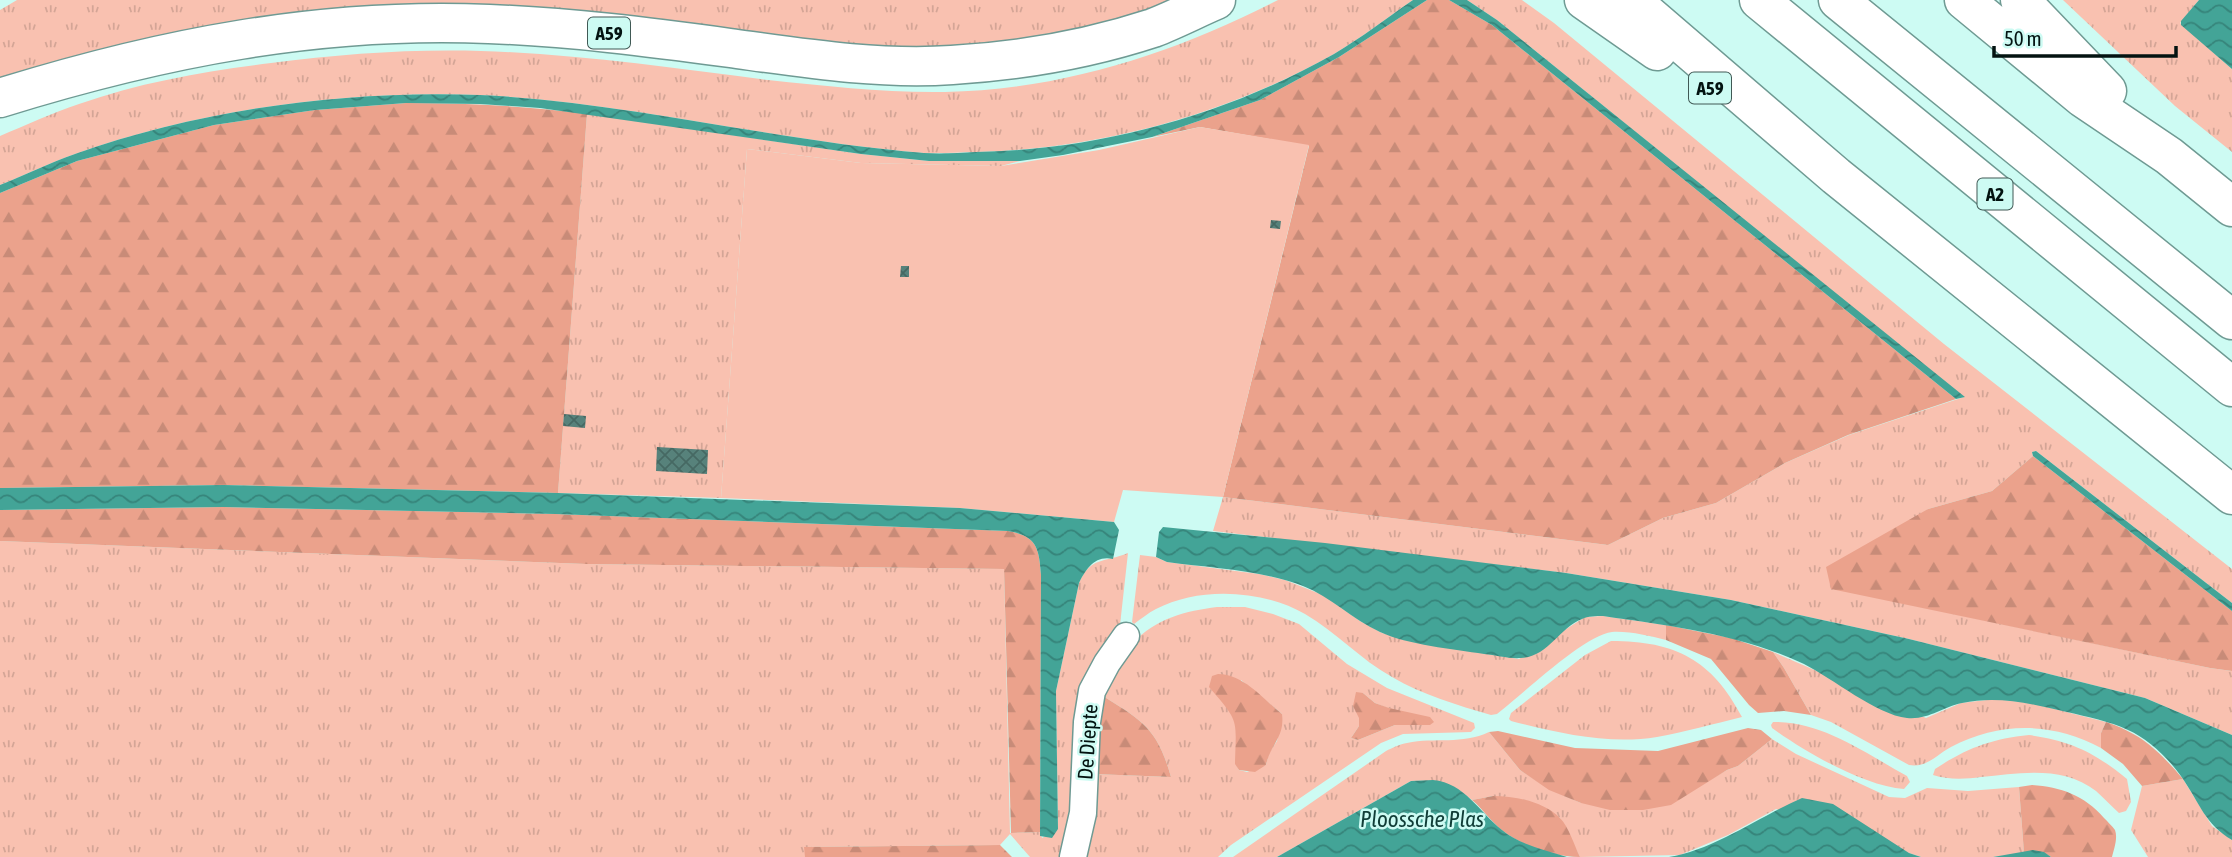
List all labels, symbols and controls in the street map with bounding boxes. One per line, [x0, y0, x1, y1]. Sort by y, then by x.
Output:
scale bar [1994, 14, 2176, 58]
road number: A59 [588, 18, 630, 48]
text: 50 m [2004, 26, 2042, 50]
road number: A59 [1689, 72, 1731, 104]
road number: A2 [1978, 178, 2012, 210]
street label: De Diepte [1072, 703, 1102, 780]
water label: Ploossche Plas [1360, 806, 1484, 832]

